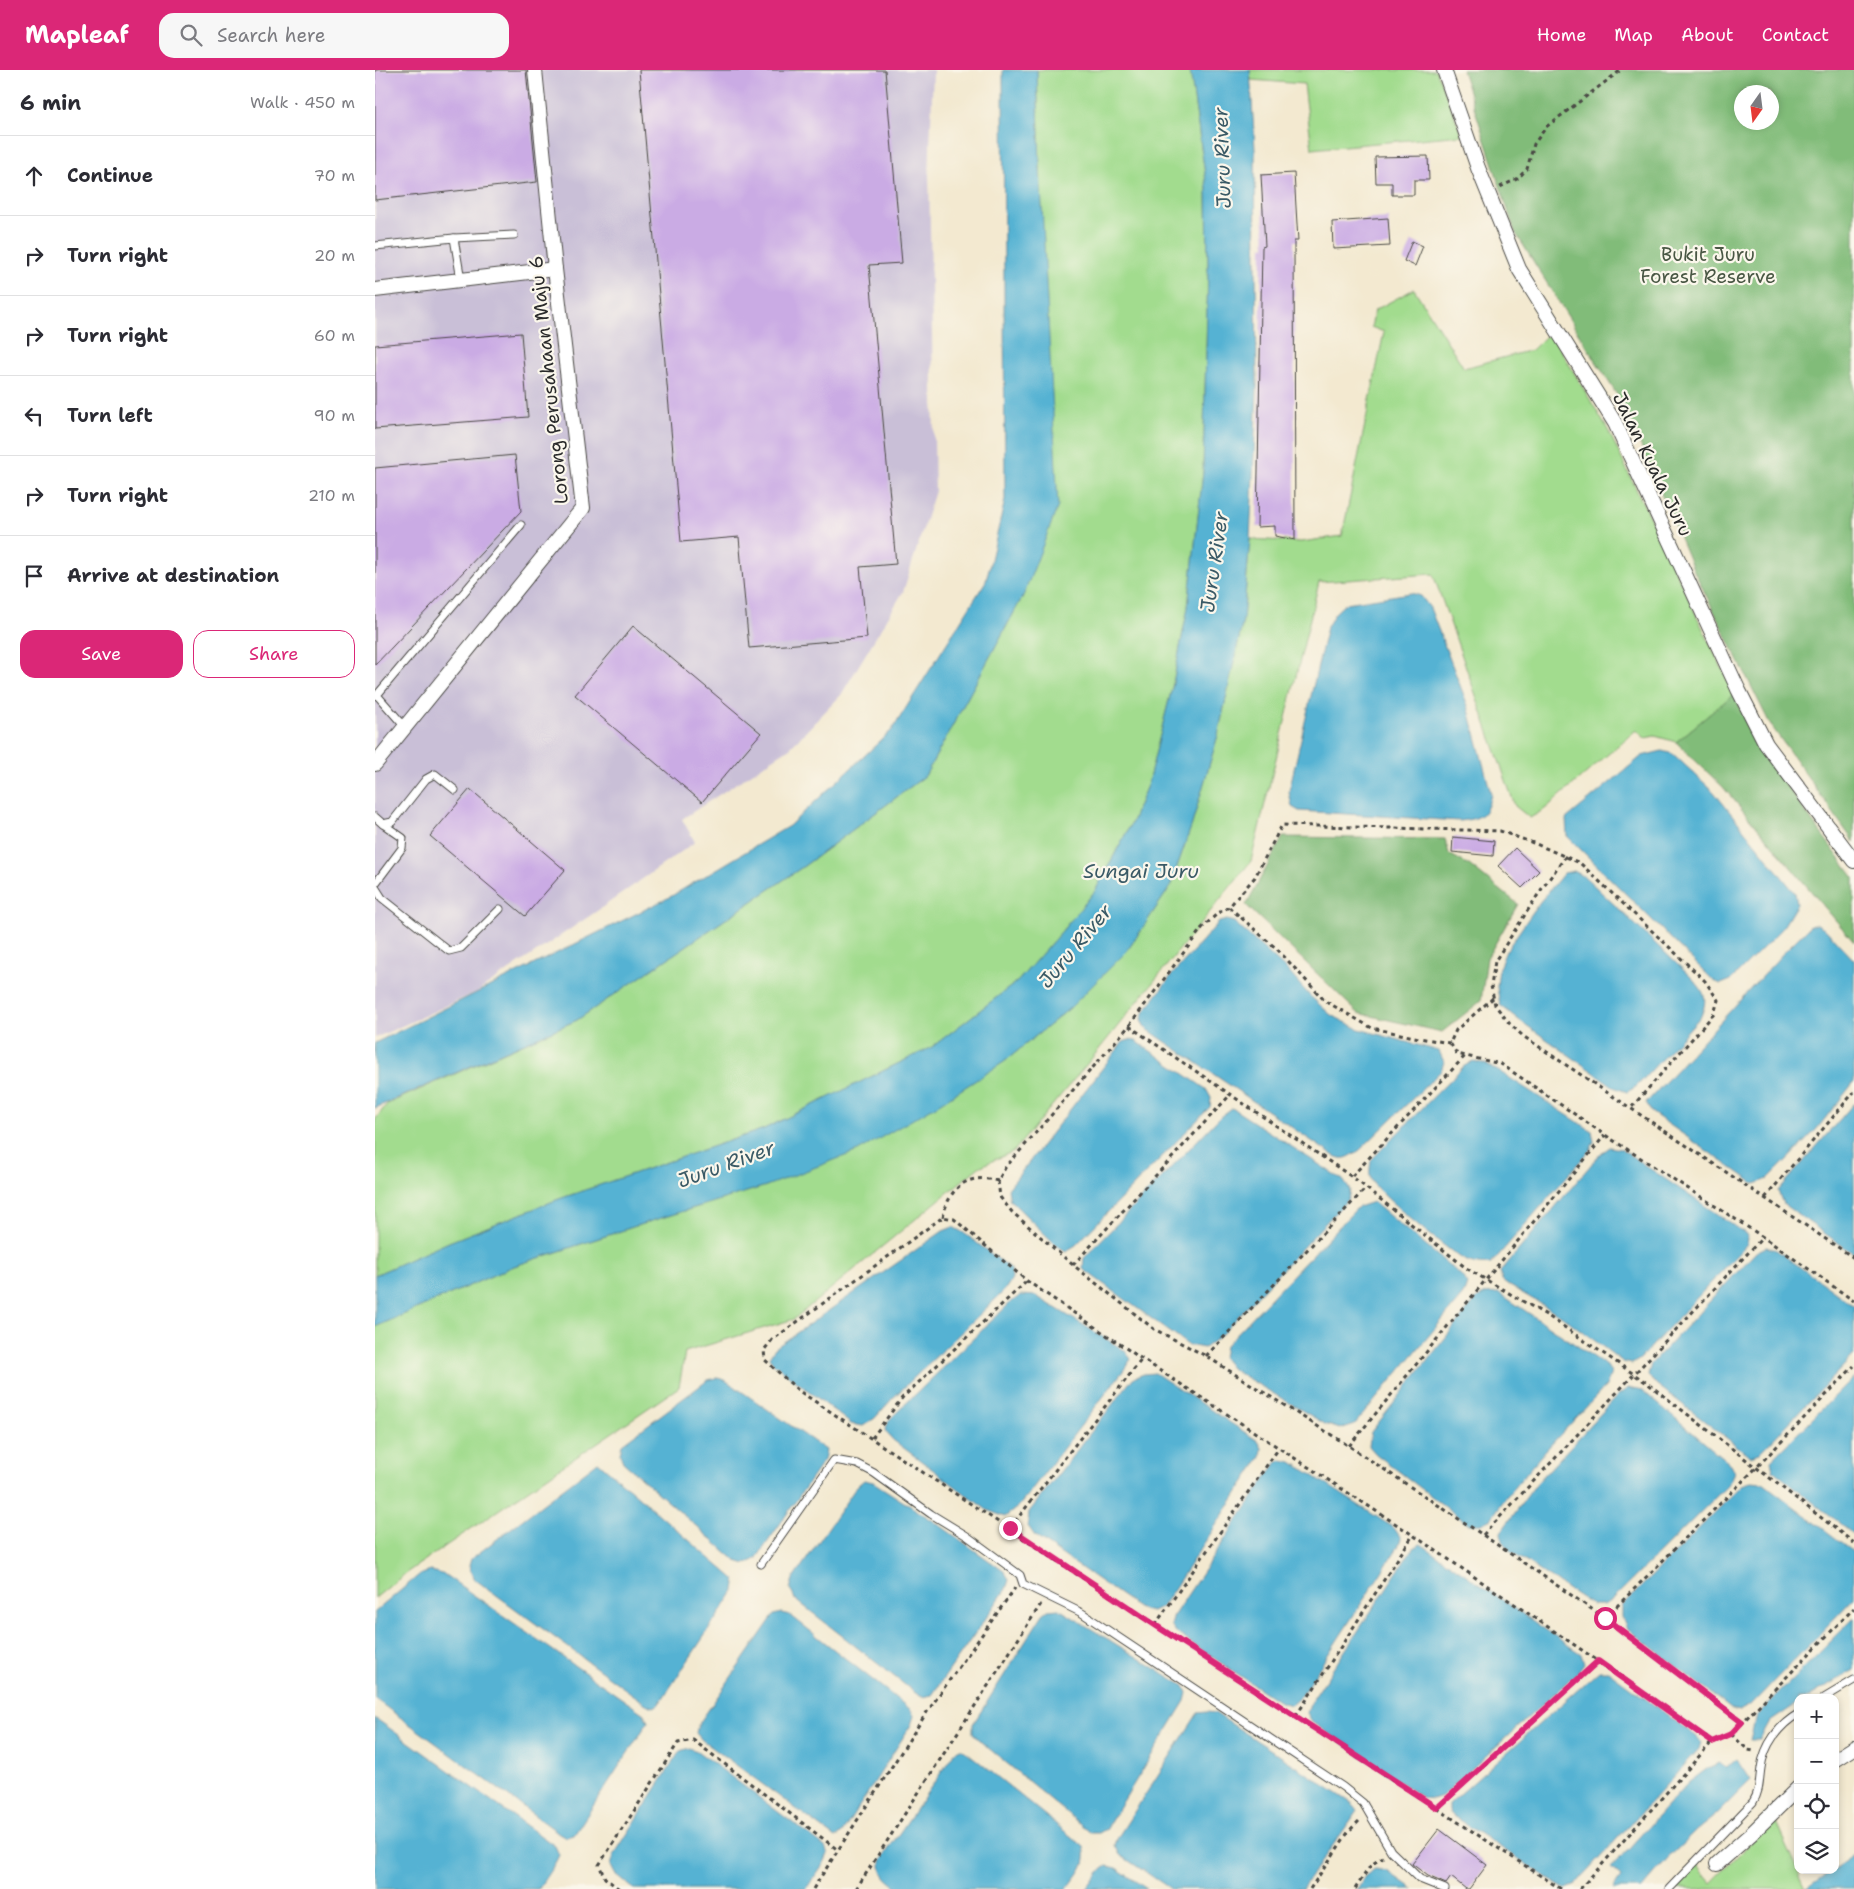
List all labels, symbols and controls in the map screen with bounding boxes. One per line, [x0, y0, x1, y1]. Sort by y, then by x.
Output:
search box [159, 13, 509, 58]
text: Mapleaf [25, 19, 129, 51]
icon: search [177, 21, 205, 49]
text: Search here [217, 23, 325, 48]
text: Home [1537, 23, 1586, 47]
text: Map [1614, 23, 1653, 47]
text: About [1681, 23, 1734, 47]
text: Contact [1762, 23, 1829, 47]
north arrow [1734, 85, 1779, 130]
text: 6 min [20, 89, 81, 117]
text: Walk · 450 m [250, 92, 355, 113]
water label: Juru River [1207, 106, 1237, 209]
icon: ahead [20, 162, 48, 190]
text: Continue [67, 163, 153, 188]
text: 70 m [314, 165, 355, 186]
icon: right [20, 242, 48, 270]
park label: Bukit Juru Forest Reserve [1640, 242, 1776, 289]
text: Turn right [67, 243, 168, 268]
text: 20 m [314, 245, 355, 266]
street label: Lorong Perusahaan Maju 6 [523, 254, 574, 506]
icon: right [20, 322, 48, 350]
text: Turn right [67, 323, 168, 348]
text: 60 m [314, 325, 355, 346]
street label: Jalan Kuala Juru [1607, 388, 1698, 541]
icon: left [20, 402, 48, 430]
text: Turn left [67, 403, 153, 428]
text: 90 m [314, 405, 355, 426]
icon: right [20, 482, 48, 510]
text: Turn right [67, 483, 168, 508]
text: 210 m [308, 485, 355, 506]
water label: Juru River [1194, 509, 1234, 614]
icon: arrive [20, 562, 48, 590]
text: Arrive at destination [67, 563, 279, 588]
button: Save [20, 630, 183, 678]
button: Share [193, 630, 355, 678]
water label: Sungai Juru [1083, 858, 1199, 884]
water label: Juru River [1032, 898, 1118, 993]
water label: Juru River [674, 1134, 779, 1194]
route end [999, 1517, 1022, 1540]
route start [1594, 1607, 1617, 1630]
map controls [1794, 1694, 1839, 1874]
button: + [1794, 1694, 1839, 1739]
button: − [1794, 1739, 1839, 1784]
button: locate [1794, 1784, 1839, 1829]
button: layers [1794, 1829, 1839, 1874]

